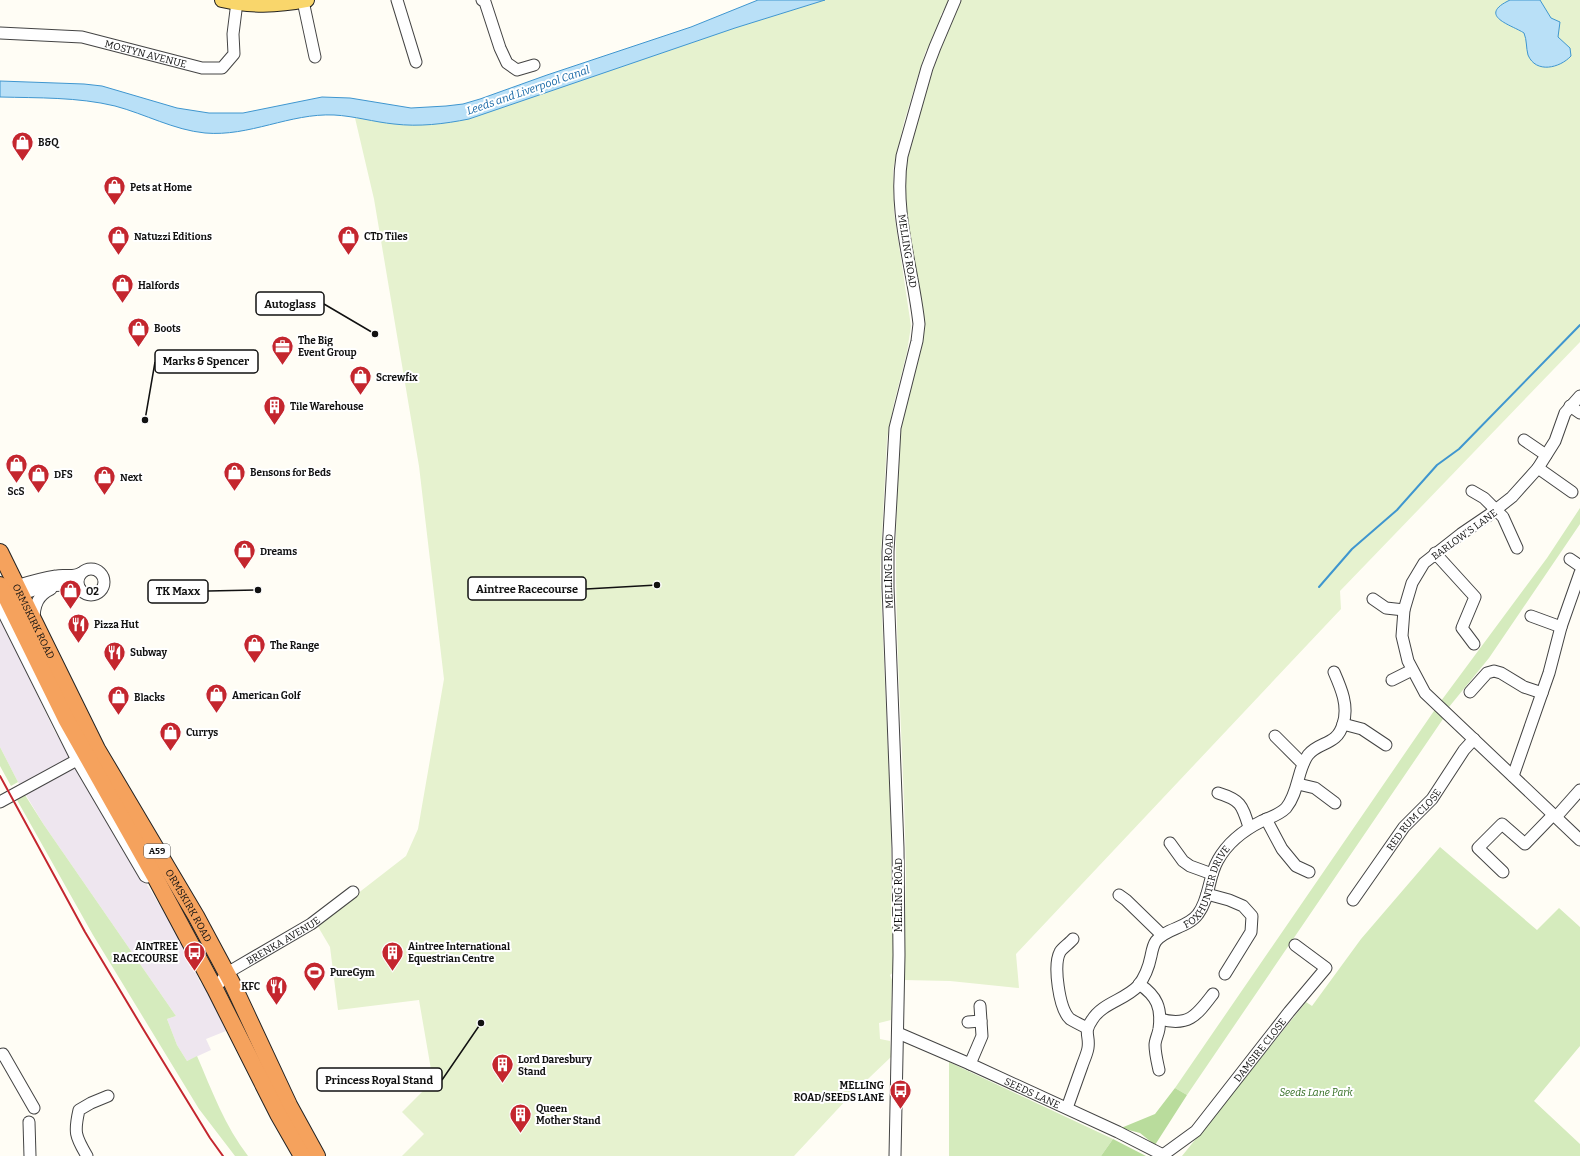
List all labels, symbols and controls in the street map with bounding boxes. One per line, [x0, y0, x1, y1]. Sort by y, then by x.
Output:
street label: MOSTYN AVENUE [103, 38, 188, 71]
water label: Leeds and Liverpool Canal [465, 63, 591, 118]
shop icon: B&Q [9, 129, 35, 162]
place label: B&Q [38, 137, 60, 149]
shop icon: Pets at Home [101, 174, 127, 207]
place label: Pets at Home [130, 182, 193, 194]
street label: MELLING ROAD [895, 213, 919, 289]
shop icon: Natuzzi Editions [105, 223, 131, 256]
shop icon: CTD Tiles [335, 223, 361, 256]
place label: Natuzzi Editions [134, 231, 212, 243]
place label: CTD Tiles [364, 231, 408, 243]
shop icon: Halfords [109, 272, 135, 305]
place label: Halfords [138, 280, 179, 292]
callout: Autoglass [256, 292, 324, 315]
text: Autoglass [264, 298, 316, 311]
shop icon: Boots [126, 315, 152, 348]
place label: Boots [154, 323, 181, 335]
office icon: The Big Event Group [270, 333, 296, 366]
place label: The Big Event Group [298, 335, 357, 359]
callout: Marks & Spencer [155, 350, 258, 373]
text: Marks & Spencer [163, 355, 250, 368]
shop icon: Screwfix [348, 364, 374, 397]
place label: Screwfix [376, 372, 418, 384]
building icon: Tile Warehouse [261, 393, 287, 426]
place label: Tile Warehouse [290, 401, 364, 413]
shop icon: ScS [3, 452, 29, 485]
shop icon: Bensons for Beds [222, 459, 248, 492]
shop icon: DFS [26, 461, 52, 494]
shop icon: Next [91, 464, 117, 497]
place label: Bensons for Beds [250, 467, 331, 479]
place label: DFS [54, 469, 73, 481]
place label: Next [120, 472, 142, 484]
place label: ScS [7, 486, 25, 498]
street label: BARLOW'S LANE [1429, 507, 1500, 563]
street label: MELLING ROAD [883, 534, 896, 609]
shop icon: Dreams [231, 538, 257, 571]
place label: Dreams [260, 546, 297, 558]
callout: Aintree Racecourse [468, 577, 586, 600]
shop icon: O2 [58, 578, 84, 611]
callout: TK Maxx [148, 580, 208, 603]
street label: ORMSKIRK ROAD [10, 582, 57, 661]
text: Aintree Racecourse [476, 583, 578, 596]
text: TK Maxx [156, 585, 201, 598]
place label: O2 [86, 586, 99, 598]
restaurant icon: Pizza Hut [65, 611, 91, 644]
place label: Pizza Hut [94, 619, 139, 631]
shop icon: The Range [242, 632, 268, 665]
restaurant icon: Subway [101, 639, 127, 672]
place label: The Range [270, 640, 320, 652]
place label: Subway [130, 647, 167, 659]
shop icon: American Golf [203, 682, 229, 715]
shop icon: Blacks [106, 684, 132, 717]
place label: American Golf [232, 690, 302, 702]
place label: Blacks [134, 692, 165, 704]
shop icon: Currys [158, 719, 184, 752]
place label: Currys [186, 727, 218, 739]
street label: RED RUM CLOSE [1384, 787, 1444, 853]
street label: FOXHUNTER DRIVE [1182, 843, 1233, 931]
road number: A59 [144, 844, 170, 858]
street label: MELLING ROAD [893, 858, 905, 932]
street label: ORMSKIRK ROAD [163, 867, 214, 944]
street label: BRENKA AVENUE [245, 914, 323, 967]
bus stop icon: AINTREE RACECOURSE [181, 939, 207, 972]
building icon: Aintree International Equestrian Centre [380, 939, 406, 972]
place label: AINTREE RACECOURSE [113, 941, 178, 965]
place label: Aintree International Equestrian Centre [408, 941, 510, 965]
sports icon: PureGym [302, 959, 328, 992]
place label: PureGym [330, 967, 375, 979]
restaurant icon: KFC [263, 973, 289, 1006]
place label: KFC [241, 981, 260, 993]
street label: DAMSIRE CLOSE [1232, 1016, 1289, 1085]
building icon: Lord Daresbury Stand [490, 1052, 516, 1085]
place label: Lord Daresbury Stand [518, 1054, 592, 1078]
callout: Princess Royal Stand [317, 1068, 442, 1091]
text: Princess Royal Stand [325, 1074, 433, 1087]
street label: SEEDS LANE [1002, 1076, 1062, 1111]
bus stop icon: MELLING ROAD/SEEDS LANE [887, 1078, 913, 1111]
place label: MELLING ROAD/SEEDS LANE [794, 1080, 884, 1104]
park label: Seeds Lane Park [1279, 1087, 1353, 1099]
building icon: Queen Mother Stand [508, 1101, 534, 1134]
place label: Queen Mother Stand [536, 1103, 601, 1127]

